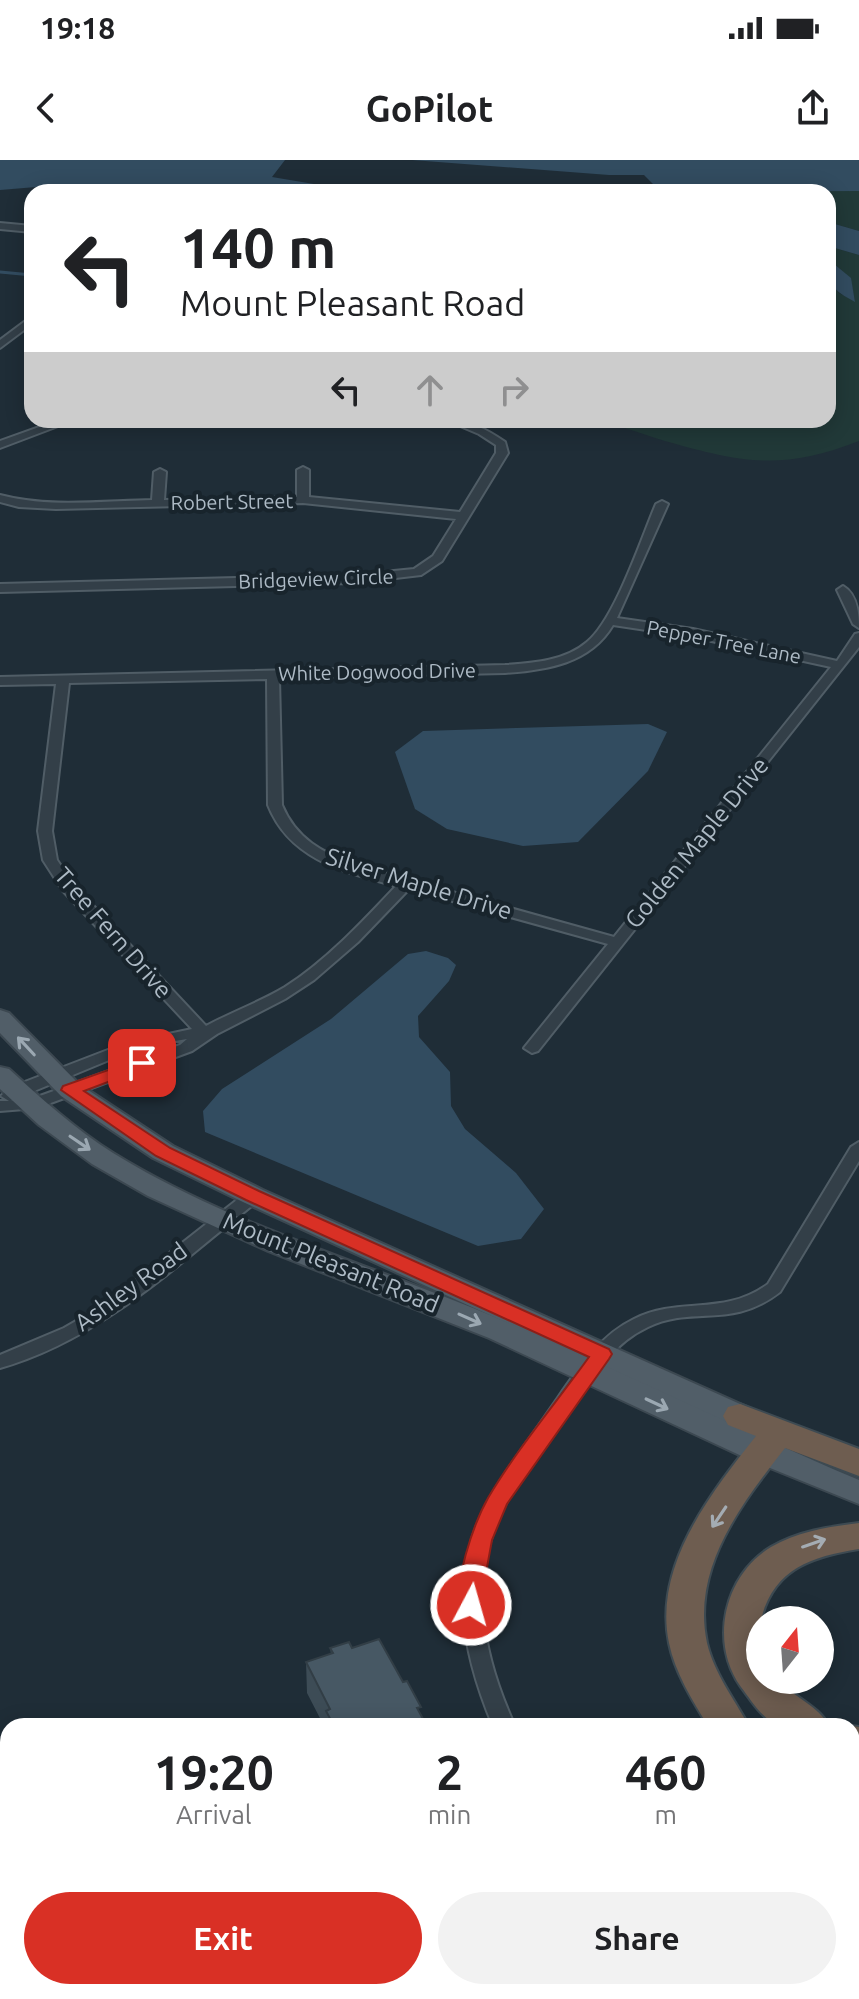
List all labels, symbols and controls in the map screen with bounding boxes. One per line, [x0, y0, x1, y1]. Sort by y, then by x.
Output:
text: 19:18 [40, 11, 115, 45]
icon: back [24, 86, 68, 130]
icon: share [791, 86, 835, 130]
text: GoPilot [366, 88, 493, 129]
icon: left [48, 216, 152, 320]
text: 140 m [180, 216, 336, 279]
text: Mount Pleasant Road [180, 282, 525, 323]
icon: left [324, 368, 368, 412]
icon: ahead [408, 368, 452, 412]
icon: right [492, 368, 536, 412]
street label: Robert Street [170, 489, 294, 514]
street label: Bridgeview Circle [238, 564, 394, 593]
street label: Pepper Tree Lane [645, 615, 803, 668]
street label: White Dogwood Drive [278, 658, 476, 685]
street label: Golden Maple Drive [619, 752, 774, 933]
street label: Silver Maple Drive [323, 842, 515, 925]
street label: Tree Fern Drive [49, 862, 178, 1004]
pin [108, 1029, 176, 1097]
one-way arrow [18, 1036, 36, 1056]
icon: arrive [120, 1041, 164, 1085]
one-way arrow [69, 1135, 91, 1152]
street label: Mount Pleasant Road [219, 1207, 443, 1318]
street label: Ashley Road [69, 1237, 192, 1336]
one-way arrow [457, 1312, 481, 1327]
one-way arrow [645, 1397, 669, 1412]
one-way arrow [710, 1506, 727, 1528]
one-way arrow [801, 1535, 826, 1550]
position arrow [429, 1563, 513, 1647]
north arrow [746, 1606, 834, 1694]
map controls [746, 1606, 834, 1694]
text: 19:20 [154, 1745, 274, 1799]
text: 2 [436, 1745, 463, 1799]
text: 460 [625, 1745, 706, 1799]
text: Arrival [176, 1800, 252, 1829]
text: min [428, 1800, 471, 1829]
text: m [654, 1800, 677, 1829]
button: Exit [24, 1892, 422, 1984]
button: Share [438, 1892, 836, 1984]

